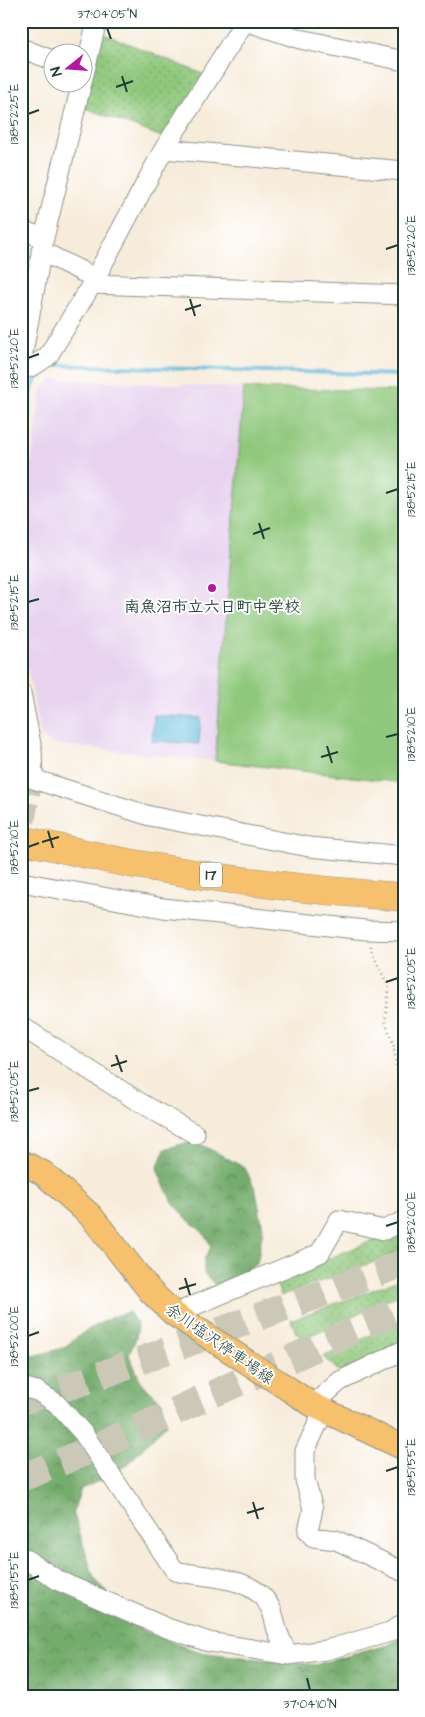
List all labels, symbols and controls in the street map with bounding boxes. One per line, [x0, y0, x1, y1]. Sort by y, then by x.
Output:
text: 37°04'05"N [77, 6, 138, 23]
north arrow [42, 42, 92, 92]
text: N [46, 64, 67, 79]
text: 138°52'25"E [6, 84, 23, 144]
text: 138°52'20"E [403, 215, 420, 275]
text: 138°52'20"E [6, 328, 23, 388]
text: 138°52'15"E [403, 461, 420, 517]
text: 138°52'15"E [6, 574, 23, 630]
marker: 南魚沼市立六日町中学校 [206, 582, 218, 594]
place label: 南魚沼市立六日町中学校 [124, 596, 300, 618]
text: 138°52'10"E [403, 707, 420, 761]
text: 138°52'10"E [6, 820, 23, 874]
road number: 17 [200, 862, 222, 888]
text: 138°52'05"E [403, 947, 420, 1009]
text: 138°52'05"E [6, 1060, 23, 1122]
text: 138°52'00"E [403, 1192, 420, 1252]
street label: 余川塩沢停車場線 [161, 1298, 278, 1390]
text: 138°52'00"E [6, 1306, 23, 1366]
text: 138°51'55"E [403, 1439, 420, 1495]
text: 138°51'55"E [6, 1552, 23, 1608]
text: 37°04'10"N [283, 1696, 337, 1713]

